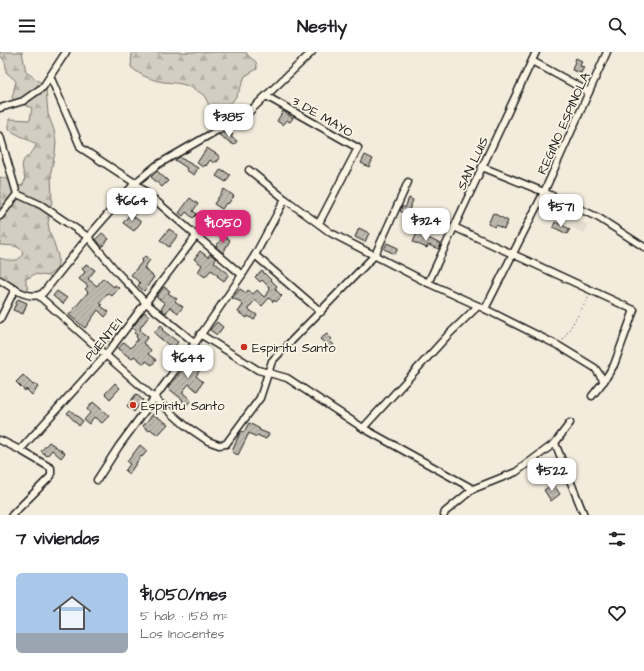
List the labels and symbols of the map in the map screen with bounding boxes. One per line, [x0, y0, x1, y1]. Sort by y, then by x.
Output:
street label: REGINO ESPINOLA [533, 69, 595, 178]
street label: 3 DE MAYO [289, 92, 357, 142]
pin: $385 [205, 104, 253, 138]
street label: SAN LUIS [453, 134, 493, 193]
pin: $664 [108, 188, 156, 222]
pin: $571 [537, 194, 585, 228]
pin: $324 [402, 208, 450, 242]
pin: $1,050 [190, 210, 256, 244]
street label: PUENTE'I [81, 314, 127, 365]
place label: Espiritu Santo [252, 339, 336, 357]
marker: Espiritu Santo [239, 342, 249, 352]
pin: $644 [164, 345, 212, 379]
place label: Espíritu Santo [141, 397, 225, 415]
marker: Espíritu Santo [128, 400, 138, 410]
pin: $522 [528, 458, 576, 492]

